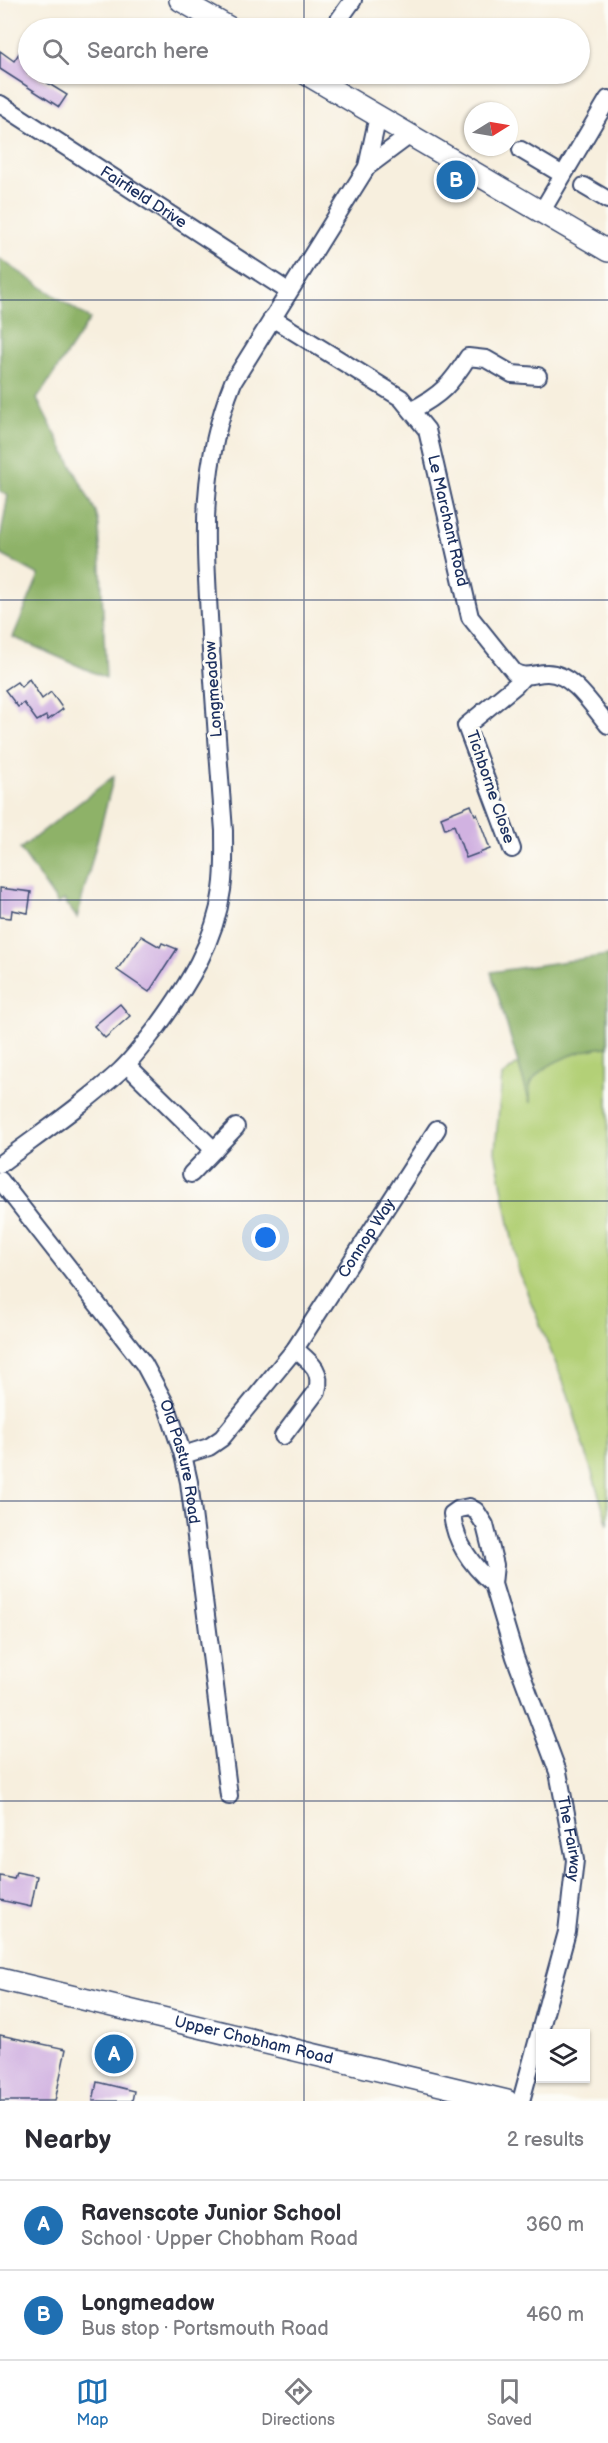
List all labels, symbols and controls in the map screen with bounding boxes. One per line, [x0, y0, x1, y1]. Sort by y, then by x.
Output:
search box [18, 18, 590, 84]
icon: search [39, 35, 72, 68]
text: Search here [87, 38, 209, 65]
north arrow [464, 102, 518, 156]
pin: B [436, 158, 476, 202]
street label: Fairfield Drive [96, 162, 191, 232]
street label: Le Marchant Road [424, 453, 472, 588]
street label: Longmeadow [201, 640, 227, 738]
street label: Tichborne Close [462, 728, 518, 846]
street label: Connop Way [334, 1194, 399, 1281]
your location [251, 1223, 280, 1252]
street label: Old Pasture Road [155, 1396, 204, 1525]
street label: The Fairway [553, 1795, 585, 1883]
street label: Upper Chobham Road [173, 2012, 335, 2068]
map controls [536, 2029, 590, 2083]
button: layers [536, 2029, 590, 2083]
pin: A [94, 2032, 134, 2076]
text: Nearby [24, 2125, 111, 2156]
text: 2 results [507, 2128, 584, 2152]
text: Ravenscote Junior School [81, 2200, 341, 2227]
text: A [37, 2213, 50, 2237]
text: 360 m [526, 2213, 584, 2237]
text: School · Upper Chobham Road [81, 2227, 358, 2251]
text: Longmeadow [81, 2290, 214, 2317]
text: B [36, 2303, 51, 2327]
text: 460 m [526, 2303, 584, 2327]
text: Bus stop · Portsmouth Road [81, 2317, 329, 2341]
tab: Map [76, 2375, 109, 2430]
tab: Directions [261, 2375, 335, 2430]
tab: Saved [487, 2375, 532, 2430]

